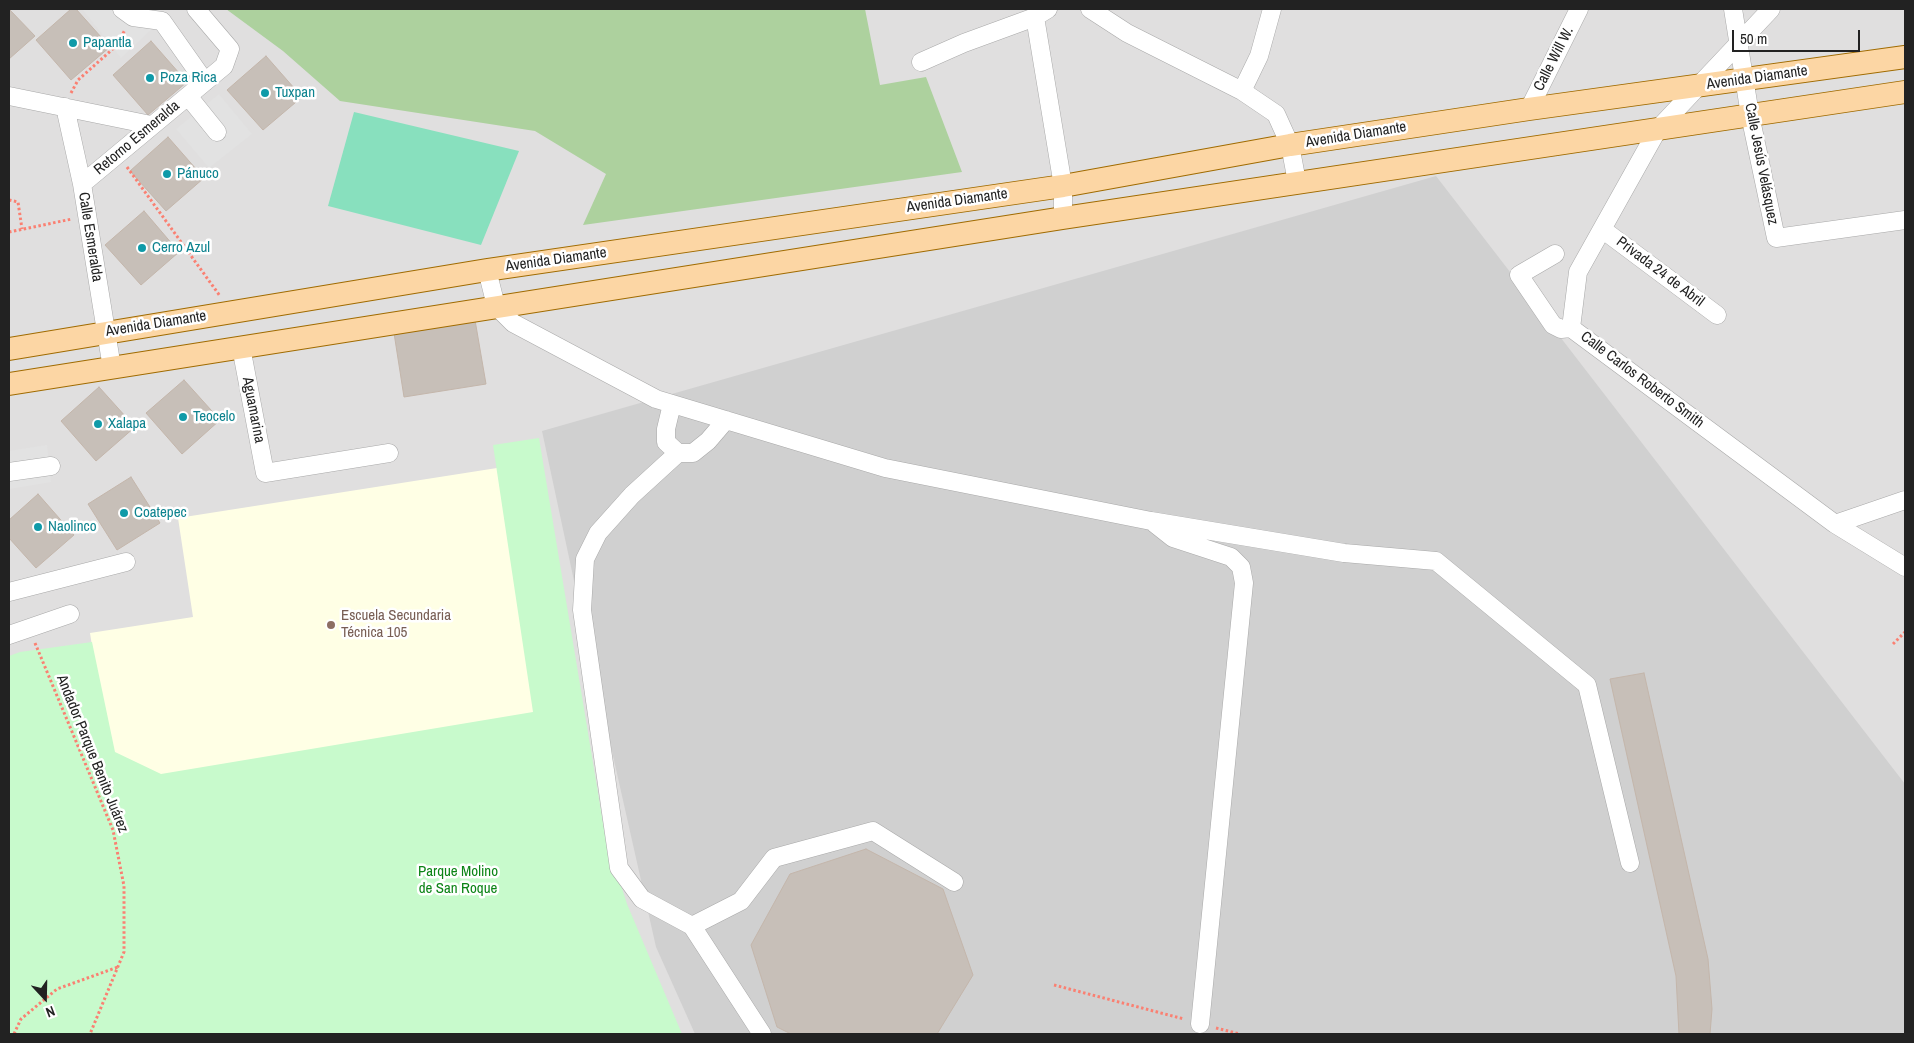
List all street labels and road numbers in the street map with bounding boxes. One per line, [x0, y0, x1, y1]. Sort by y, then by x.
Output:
street label: Calle Will W. [1530, 24, 1578, 94]
street label: Avenida Diamante [1705, 62, 1809, 94]
street label: Retorno Esmeralda [91, 97, 183, 179]
street label: Calle Jesús Velásquez [1740, 102, 1782, 226]
street label: Avenida Diamante [1304, 118, 1408, 152]
street label: Avenida Diamante [905, 185, 1009, 217]
street label: Calle Esmeralda [74, 191, 106, 283]
street label: Privada 24 de Abril [1613, 233, 1707, 311]
street label: Avenida Diamante [504, 244, 608, 276]
street label: Avenida Diamante [104, 307, 208, 341]
street label: Calle Carlos Roberto Smith [1577, 328, 1707, 432]
street label: Aguamarina [238, 375, 268, 445]
street label: Andador Parque Benito Juárez [52, 672, 132, 836]

